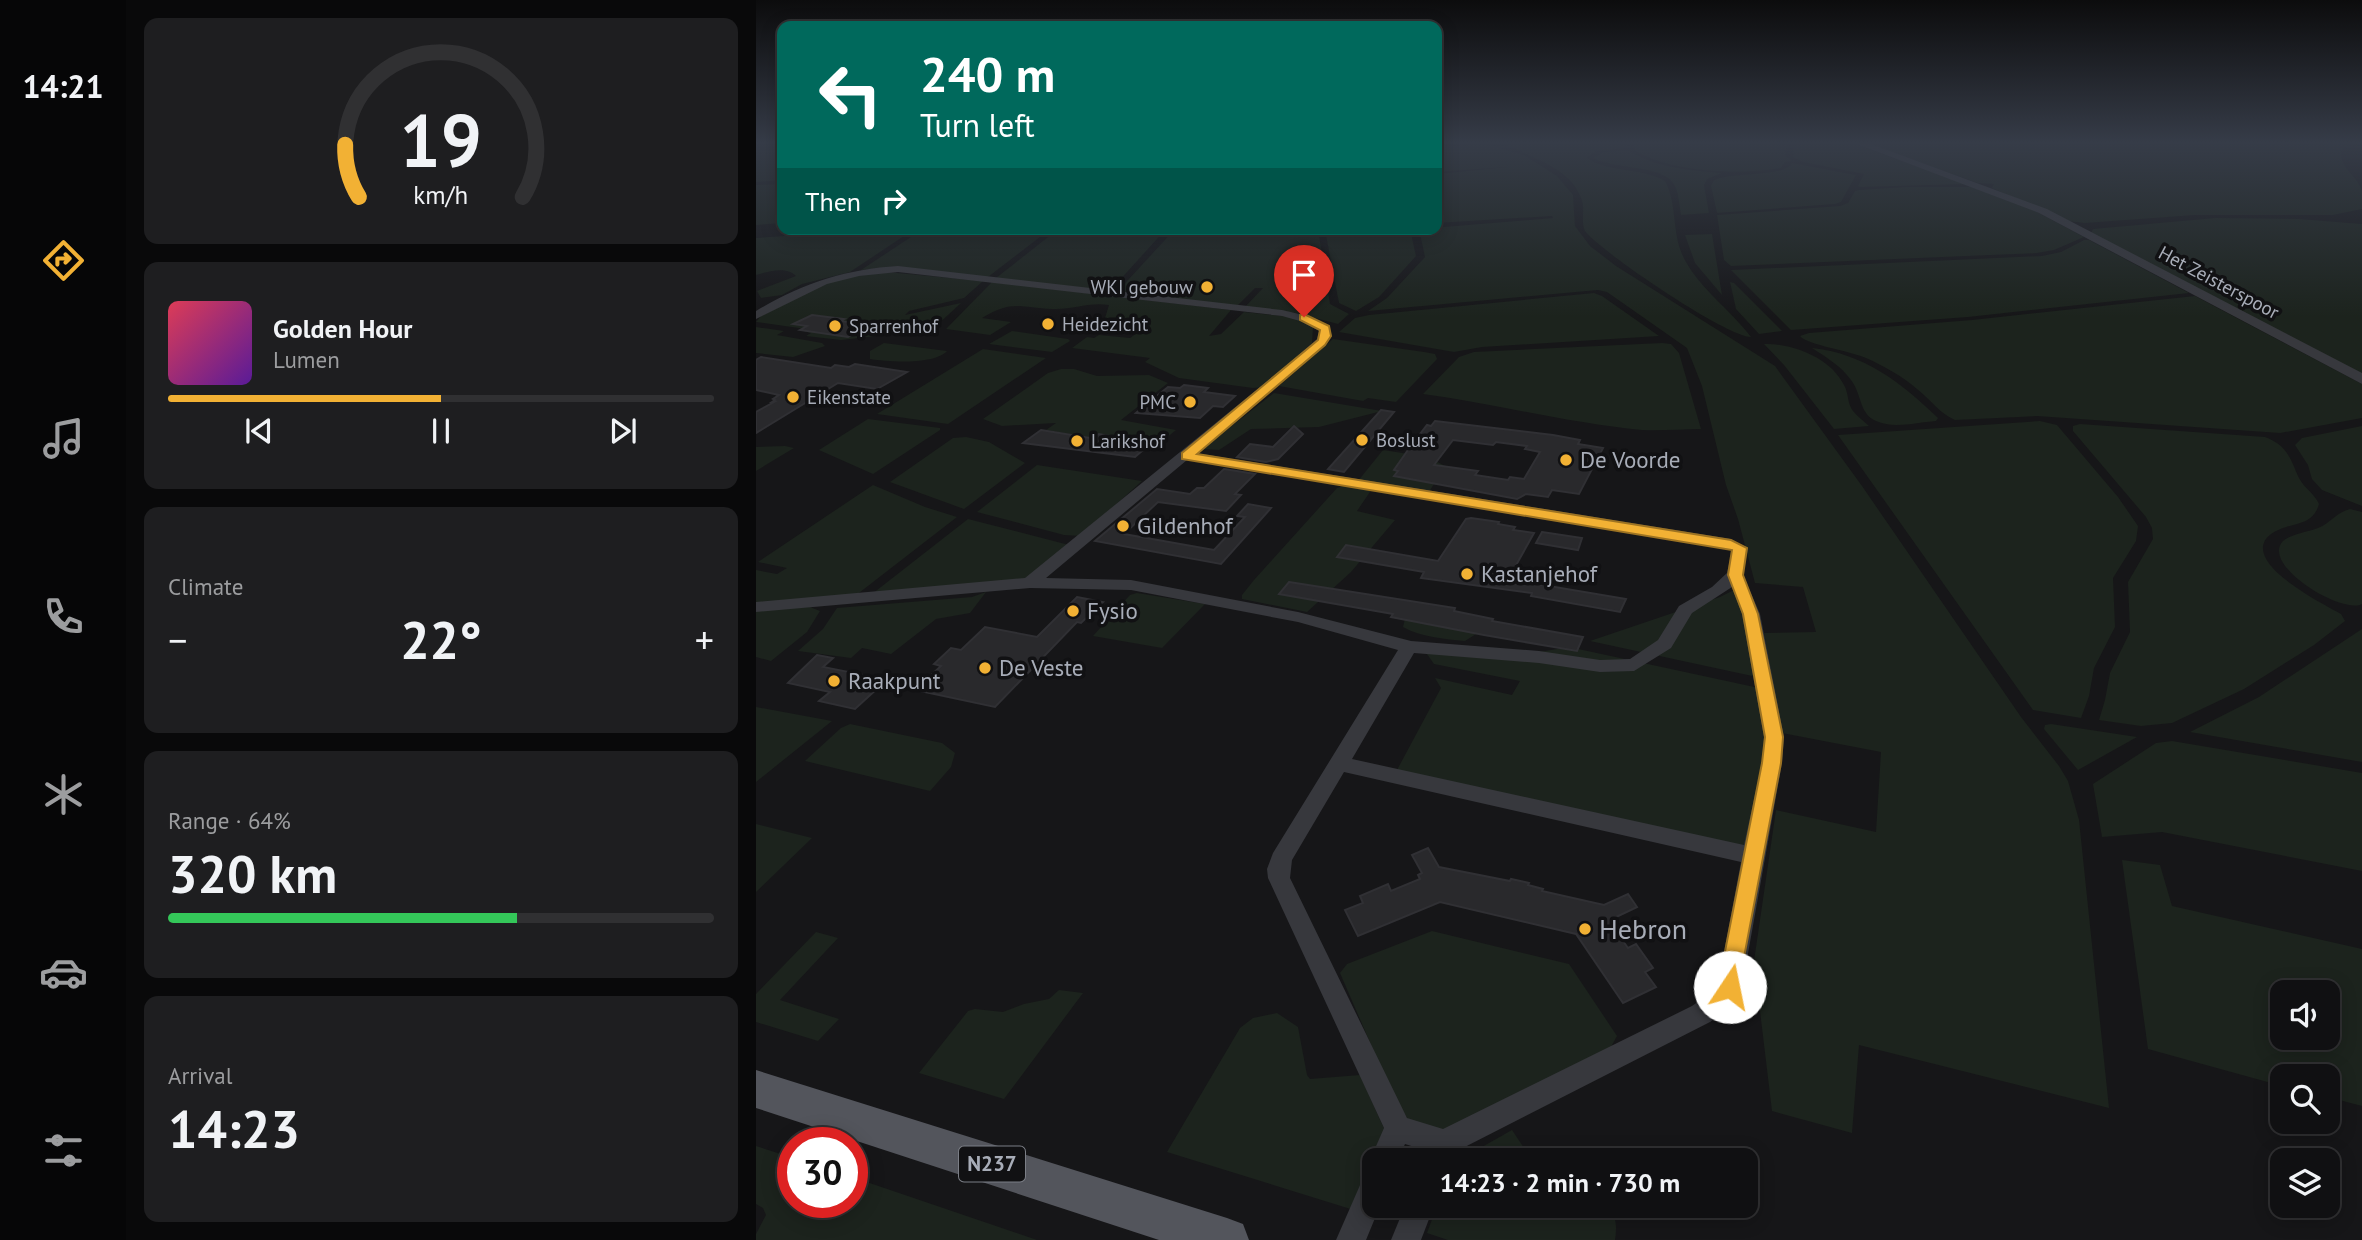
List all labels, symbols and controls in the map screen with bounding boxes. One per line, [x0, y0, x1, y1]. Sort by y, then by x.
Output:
text: 240 m [920, 42, 1055, 106]
icon: left [805, 49, 896, 140]
text: 14:21 [22, 65, 104, 107]
text: 19 [400, 94, 482, 188]
text: Turn left [920, 104, 1035, 146]
text: km/h [414, 179, 468, 211]
icon: right [875, 182, 913, 220]
text: Then [805, 185, 861, 218]
icon: directions [39, 236, 88, 285]
street label: Het Zeisterspoor [2155, 240, 2284, 324]
pin [1274, 245, 1334, 317]
icon: arrive [1285, 256, 1323, 294]
place label: WKI gebouw [1091, 275, 1193, 299]
marker: WKI gebouw [1199, 279, 1215, 295]
text: Golden Hour [273, 312, 412, 345]
place label: Heidezicht [1062, 312, 1149, 336]
place label: Sparrenhof [849, 314, 939, 338]
marker: Heidezicht [1040, 316, 1056, 332]
marker: Sparrenhof [827, 318, 843, 334]
text: Lumen [273, 345, 340, 374]
place label: Eikenstate [807, 385, 891, 409]
marker: Eikenstate [785, 389, 801, 405]
place label: PMC [1140, 390, 1176, 414]
marker: PMC [1182, 394, 1198, 410]
icon: previous [240, 412, 278, 450]
icon: pause [422, 412, 460, 450]
icon: next [604, 412, 642, 450]
icon: music [39, 414, 88, 463]
place label: Boslust [1376, 428, 1436, 452]
place label: Larikshof [1091, 429, 1166, 453]
marker: Boslust [1354, 432, 1370, 448]
marker: Larikshof [1069, 433, 1085, 449]
place label: De Voorde [1580, 445, 1680, 474]
marker: De Voorde [1558, 452, 1574, 468]
place label: Gildenhof [1137, 511, 1234, 540]
marker: Gildenhof [1115, 518, 1131, 534]
place label: Kastanjehof [1481, 559, 1599, 588]
marker: Kastanjehof [1459, 566, 1475, 582]
text: Climate [168, 572, 243, 601]
icon: phone [39, 592, 88, 641]
place label: Fysio [1087, 596, 1138, 625]
marker: Fysio [1065, 603, 1081, 619]
text: 22° [400, 606, 482, 673]
text: − [168, 615, 187, 664]
text: + [695, 615, 714, 664]
place label: De Veste [999, 653, 1084, 682]
marker: De Veste [977, 660, 993, 676]
place label: Raakpunt [848, 666, 941, 695]
marker: Raakpunt [826, 673, 842, 689]
icon: climate [39, 770, 88, 819]
text: Range · 64% [168, 806, 291, 835]
text: 320 km [168, 840, 337, 907]
place label: Hebron [1599, 910, 1687, 947]
marker: Hebron [1577, 921, 1593, 937]
icon: car [39, 948, 88, 997]
position arrow [1693, 950, 1767, 1024]
map controls [2270, 980, 2340, 1218]
button: sound [2270, 980, 2340, 1050]
text: Arrival [168, 1061, 232, 1090]
button: search [2270, 1064, 2340, 1134]
text: 14:23 [168, 1095, 300, 1162]
icon: filters [39, 1126, 88, 1175]
speed limit sign: 30 [777, 1127, 868, 1218]
road number: N237 [959, 1146, 1025, 1182]
button: layers [2270, 1148, 2340, 1218]
text: 14:23 · 2 min · 730 m [1440, 1166, 1680, 1199]

